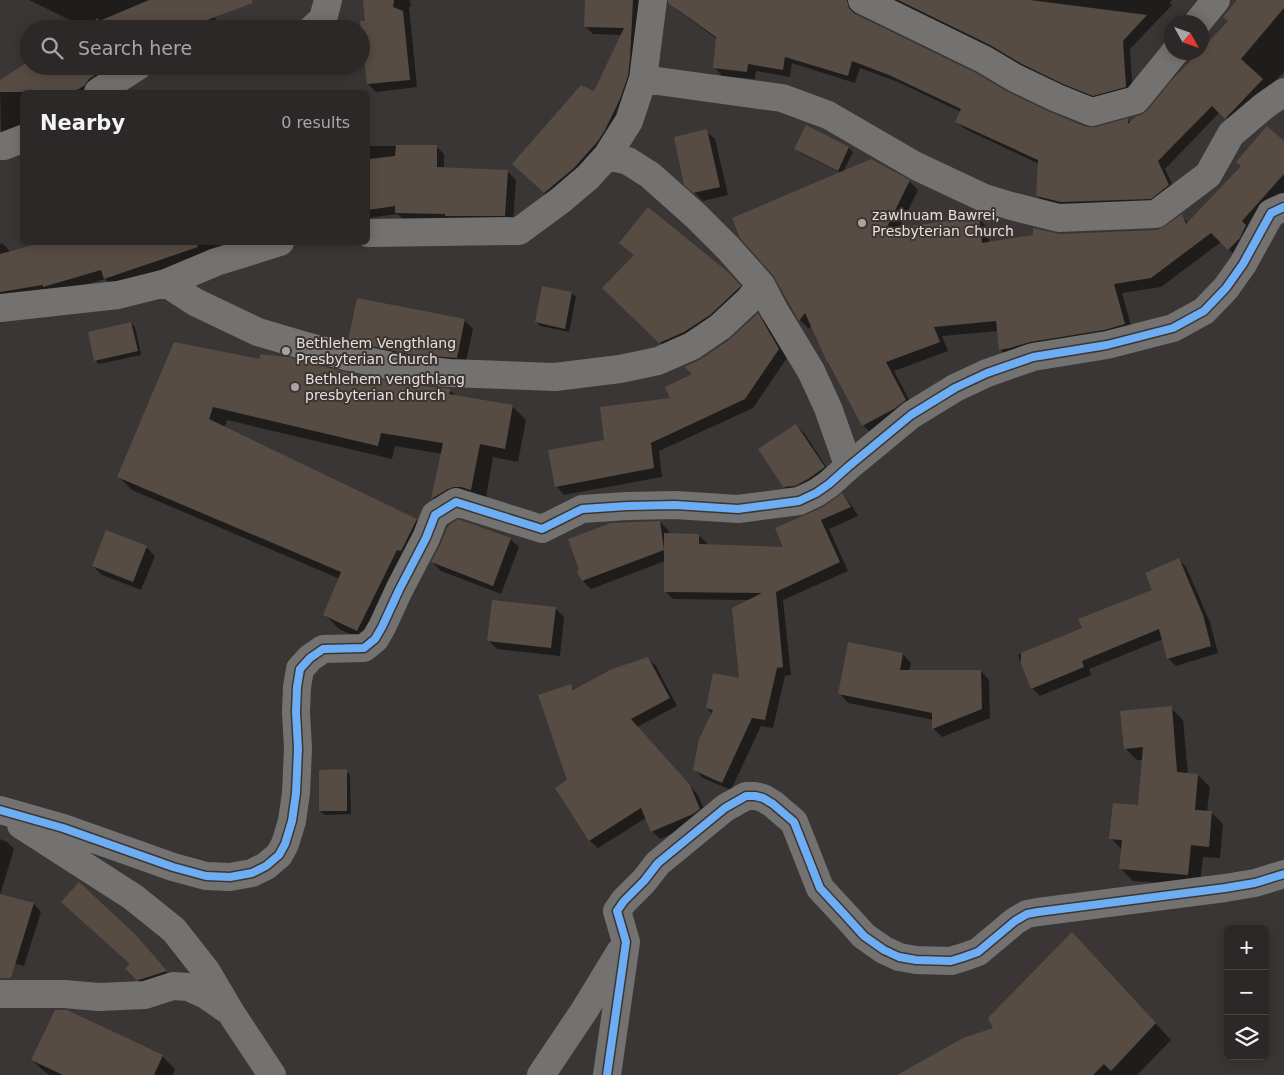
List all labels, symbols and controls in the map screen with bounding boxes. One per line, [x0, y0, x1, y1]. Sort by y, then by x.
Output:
north arrow [1164, 15, 1209, 60]
search box [20, 20, 370, 75]
icon: search [38, 34, 66, 62]
text: Search here [78, 37, 192, 59]
text: Nearby [40, 111, 125, 135]
text: 0 results [281, 113, 350, 132]
place label: zawlnuam Bawrei, Presbyterian Church [872, 207, 1014, 239]
marker: zawlnuam Bawrei, Presbyterian Church [856, 217, 868, 229]
place label: Bethlehem Vengthlang Presbyterian Church [296, 335, 456, 367]
marker: Bethlehem Vengthlang Presbyterian Church [280, 345, 292, 357]
place label: Bethlehem vengthlang presbyterian church [305, 371, 465, 403]
marker: Bethlehem vengthlang presbyterian church [289, 381, 301, 393]
map controls [1224, 925, 1269, 1060]
button: + [1224, 925, 1269, 970]
button: − [1224, 970, 1269, 1015]
button: layers [1224, 1015, 1269, 1060]

